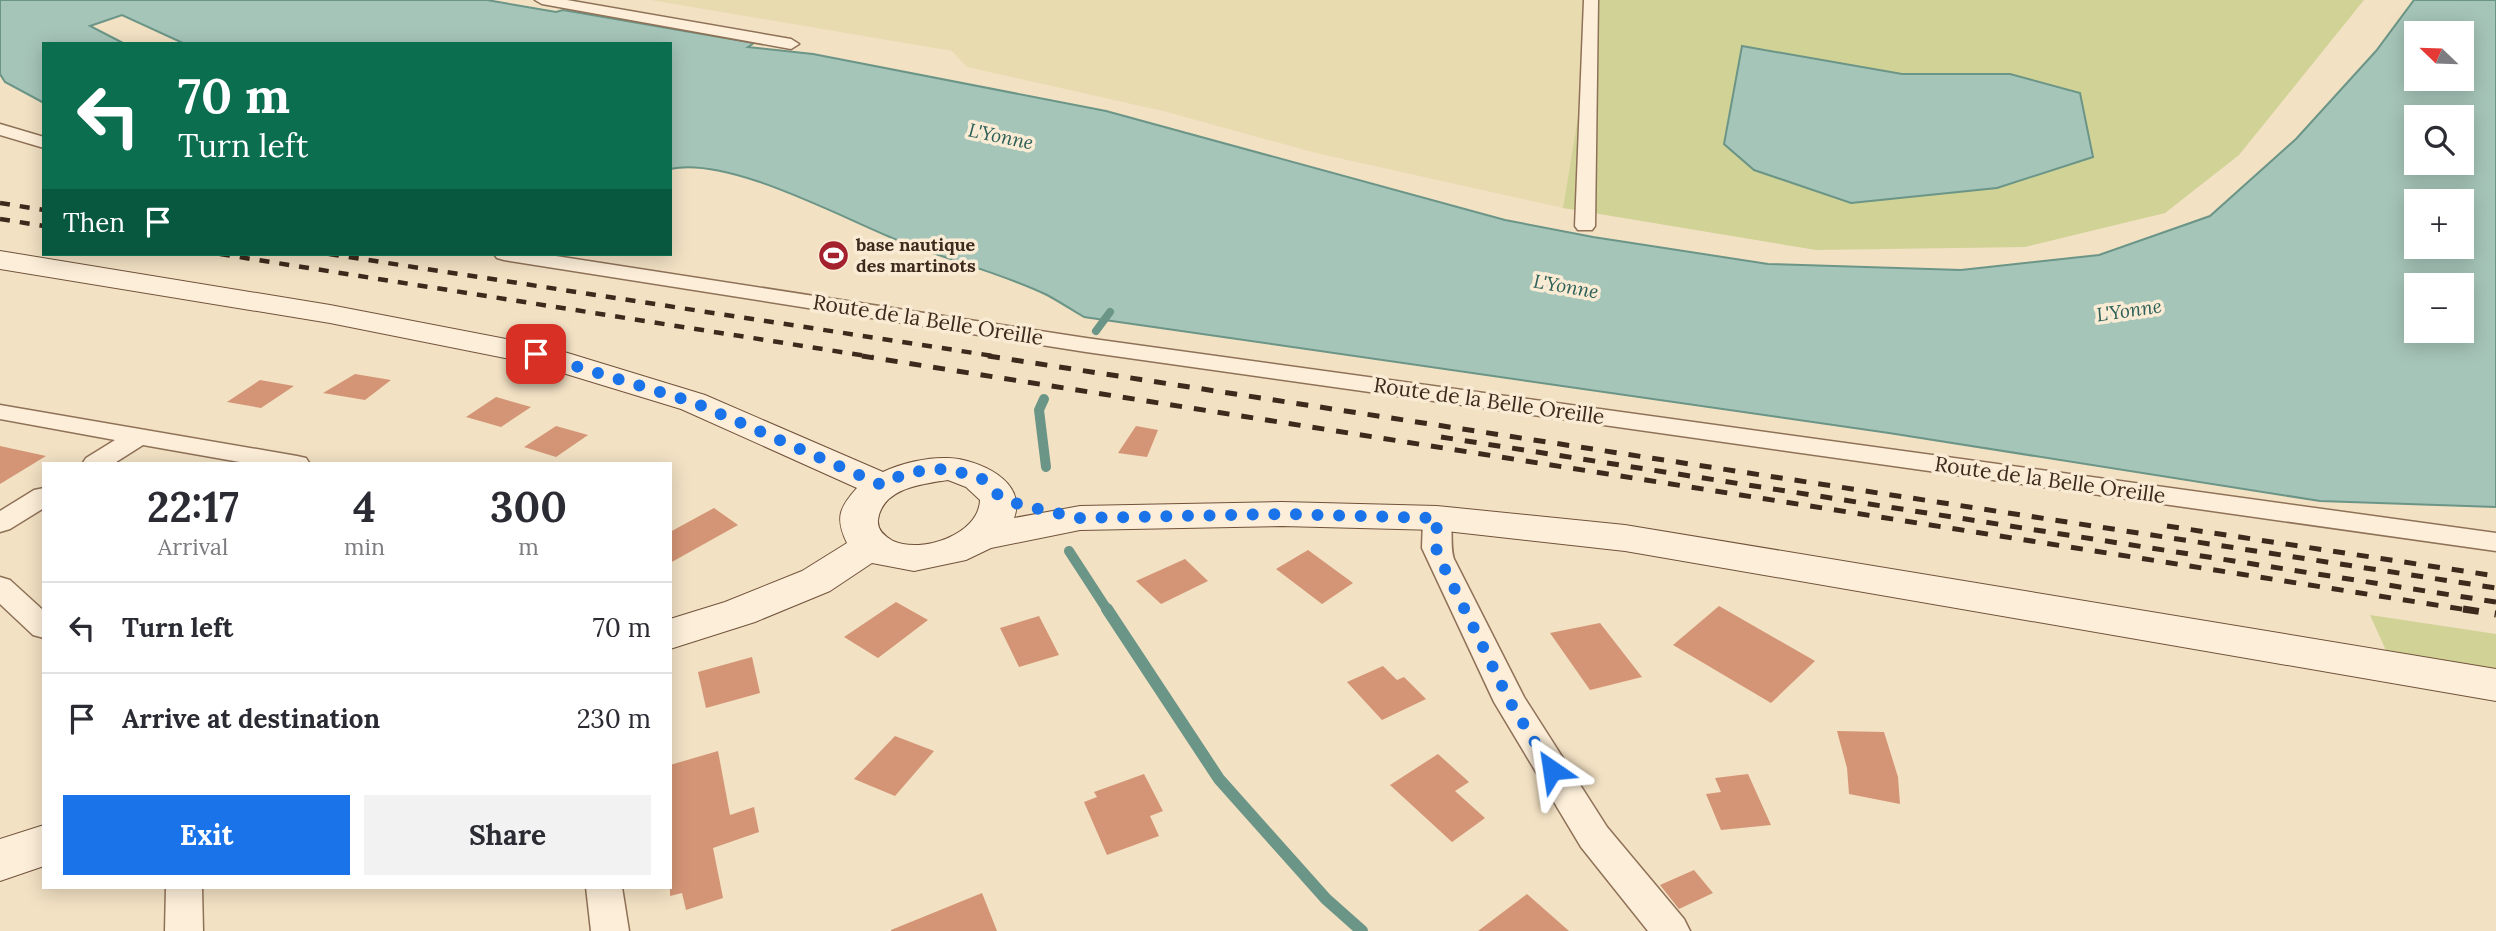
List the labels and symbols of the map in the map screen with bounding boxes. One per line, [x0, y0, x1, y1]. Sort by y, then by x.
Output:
north arrow [2404, 21, 2474, 91]
water label: L'Yonne [966, 117, 1036, 155]
place label: base nautique des martinots [855, 233, 976, 277]
sports icon: base nautique des martinots [816, 238, 850, 272]
water label: L'Yonne [1532, 268, 1600, 304]
street label: Route de la Belle Oreille [811, 288, 1045, 351]
water label: L'Yonne [2095, 294, 2163, 326]
pin [506, 324, 566, 384]
street label: Route de la Belle Oreille [1372, 371, 1606, 430]
street label: Route de la Belle Oreille [1933, 450, 2167, 509]
position arrow [1515, 733, 1589, 807]

